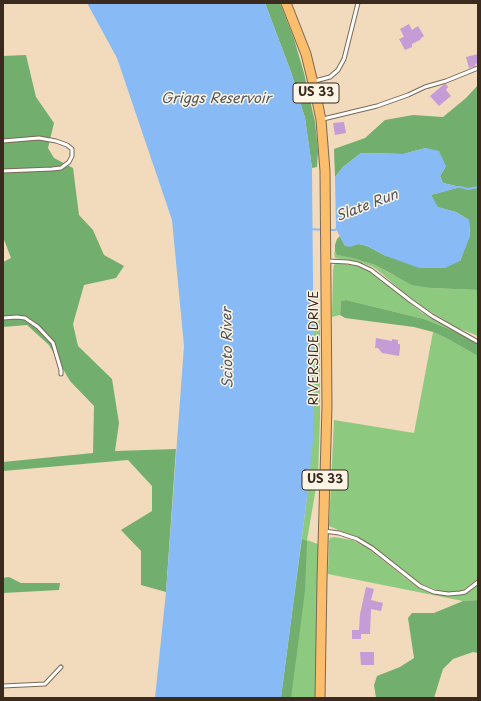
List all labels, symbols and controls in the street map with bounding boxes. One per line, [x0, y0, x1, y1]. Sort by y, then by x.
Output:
road number: US 33 [293, 83, 339, 103]
water label: Griggs Reservoir [161, 91, 271, 107]
water label: Slate Run [333, 186, 401, 226]
street label: RIVERSIDE DRIVE [306, 290, 322, 406]
water label: Scioto River [219, 307, 237, 389]
road number: US 33 [302, 470, 348, 490]

